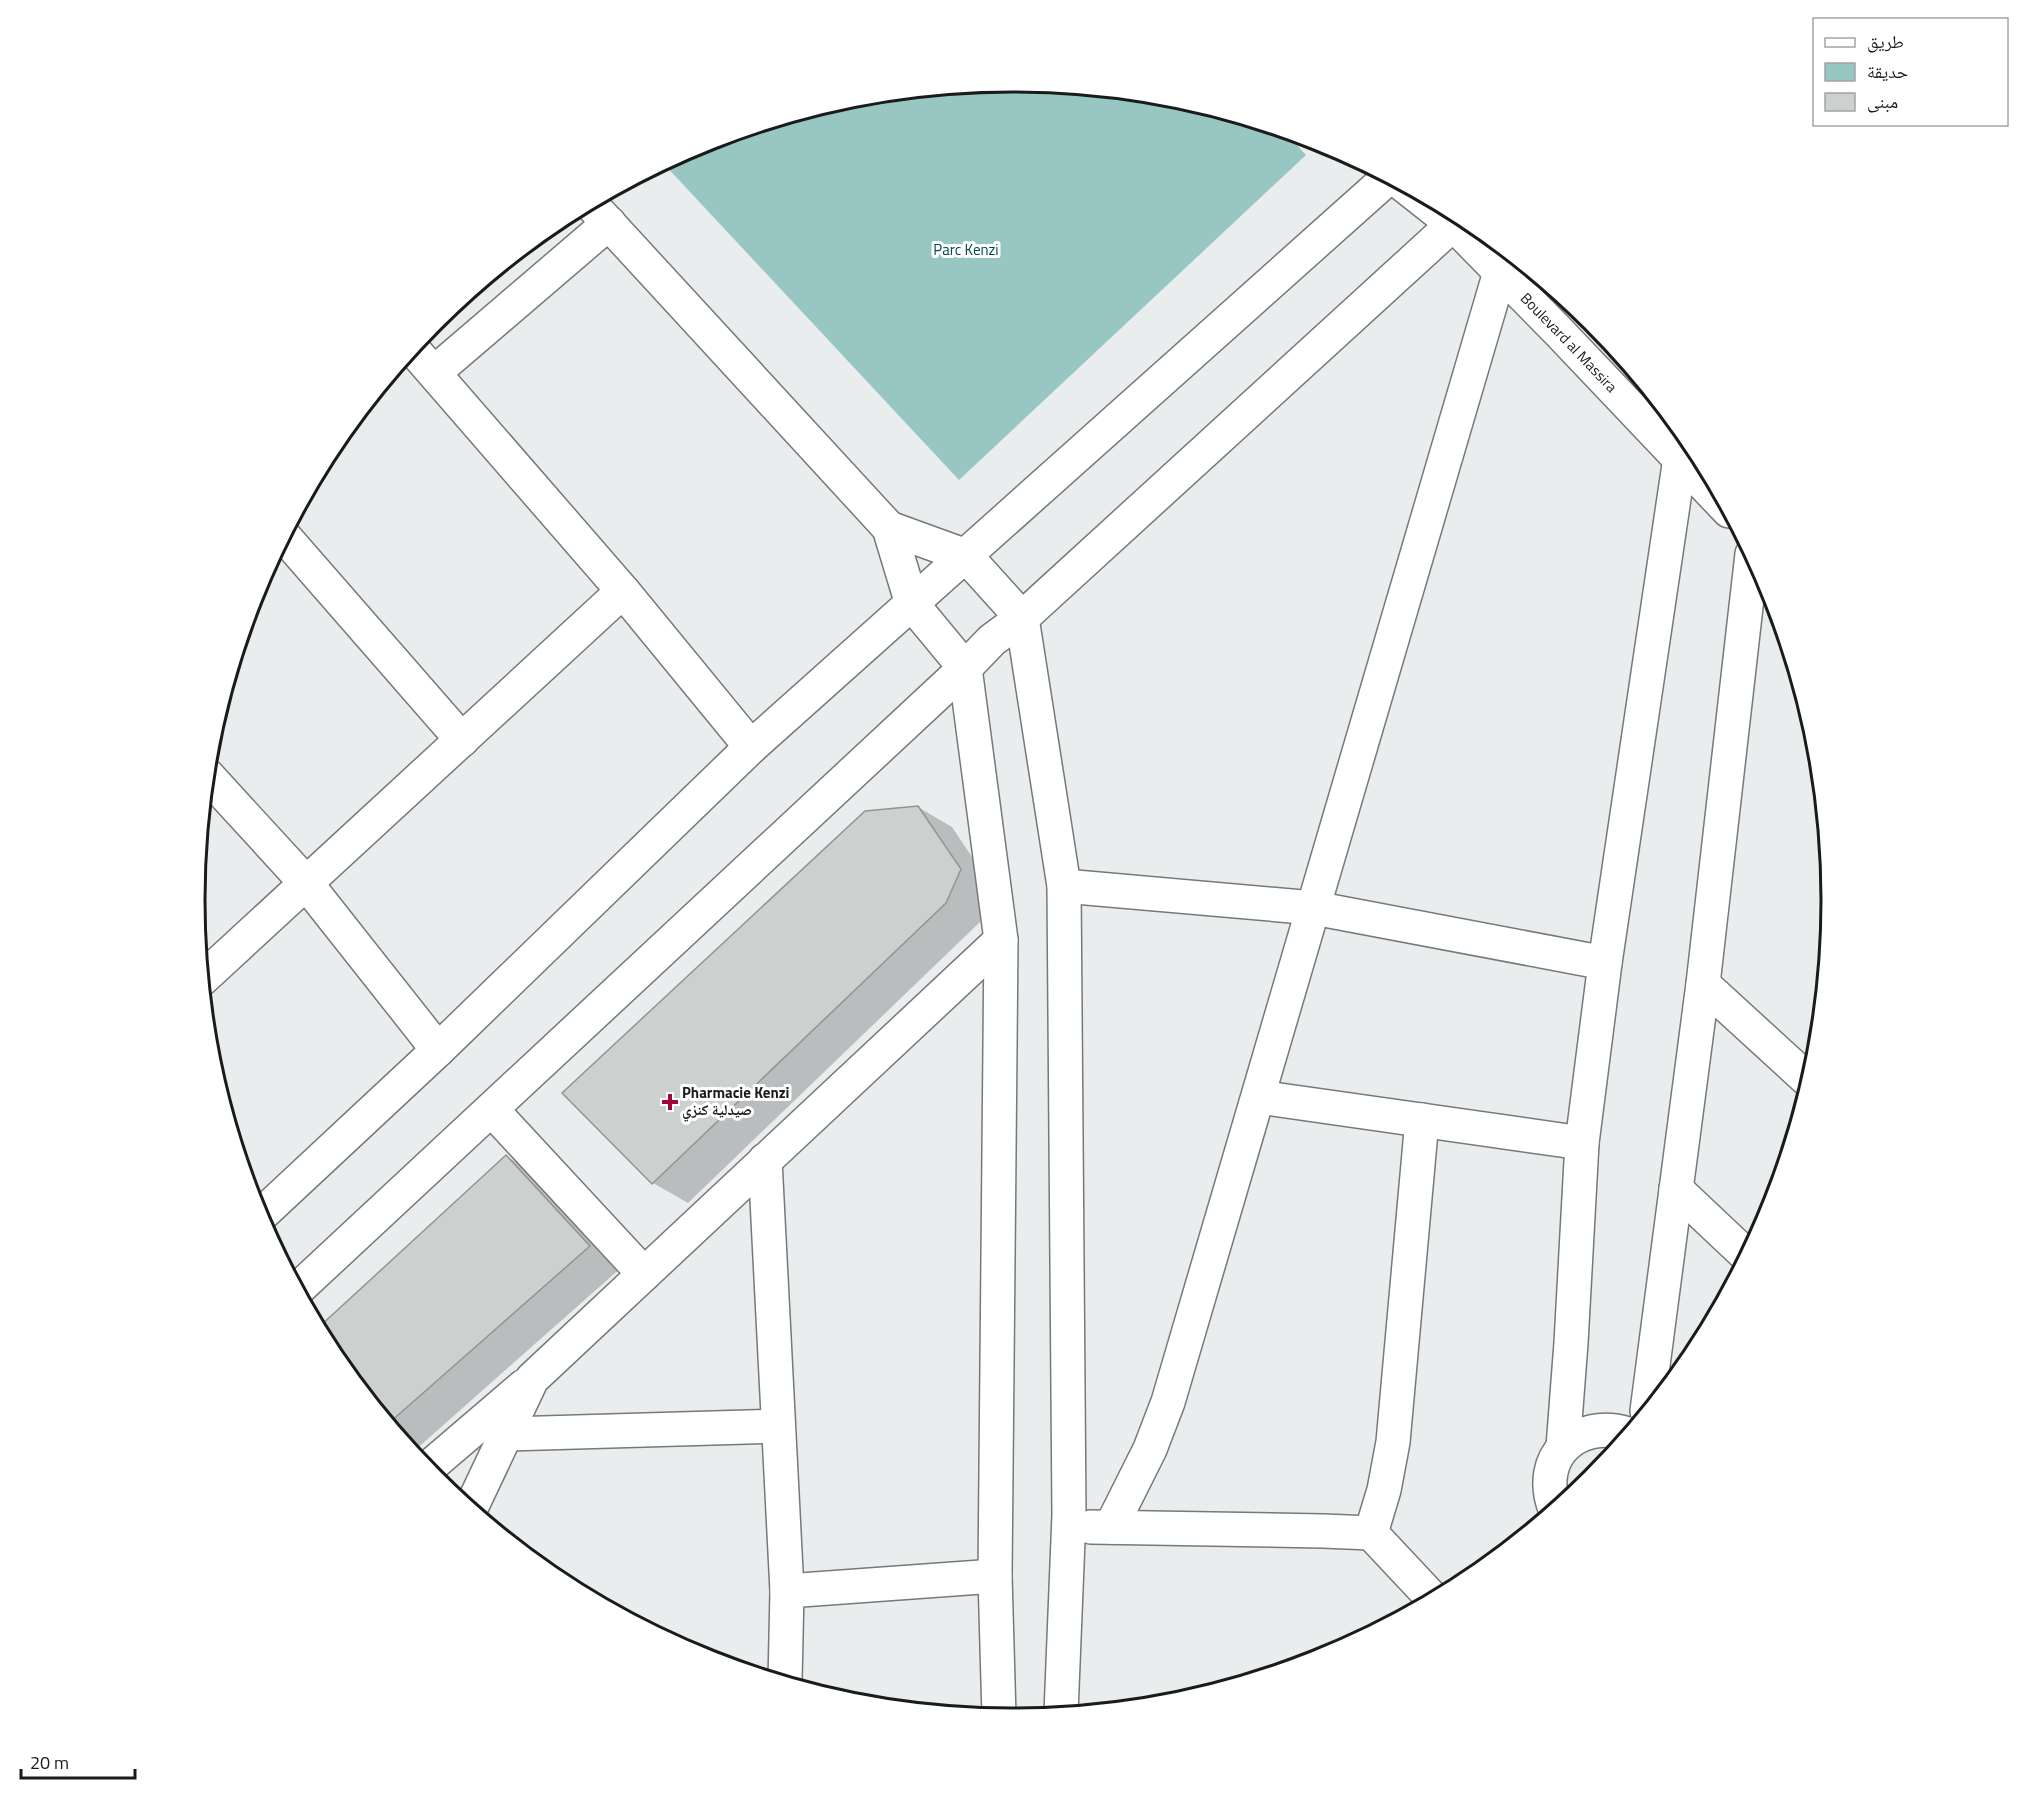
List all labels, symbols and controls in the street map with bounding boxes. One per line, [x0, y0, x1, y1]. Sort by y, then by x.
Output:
legend [1813, 18, 2008, 126]
text: طريق [1867, 28, 1904, 55]
text: حديقة [1867, 58, 1908, 85]
text: مبنى [1867, 88, 1898, 115]
park label: Parc Kenzi [933, 238, 999, 261]
street label: Boulevard al Massira [1515, 287, 1623, 398]
place label: Pharmacie Kenzi صيدلية كنزي [682, 1081, 789, 1122]
marker: Pharmacie Kenzi صيدلية كنزي [663, 1095, 677, 1109]
scale bar [21, 1742, 135, 1780]
text: 20 m [30, 1749, 69, 1776]

